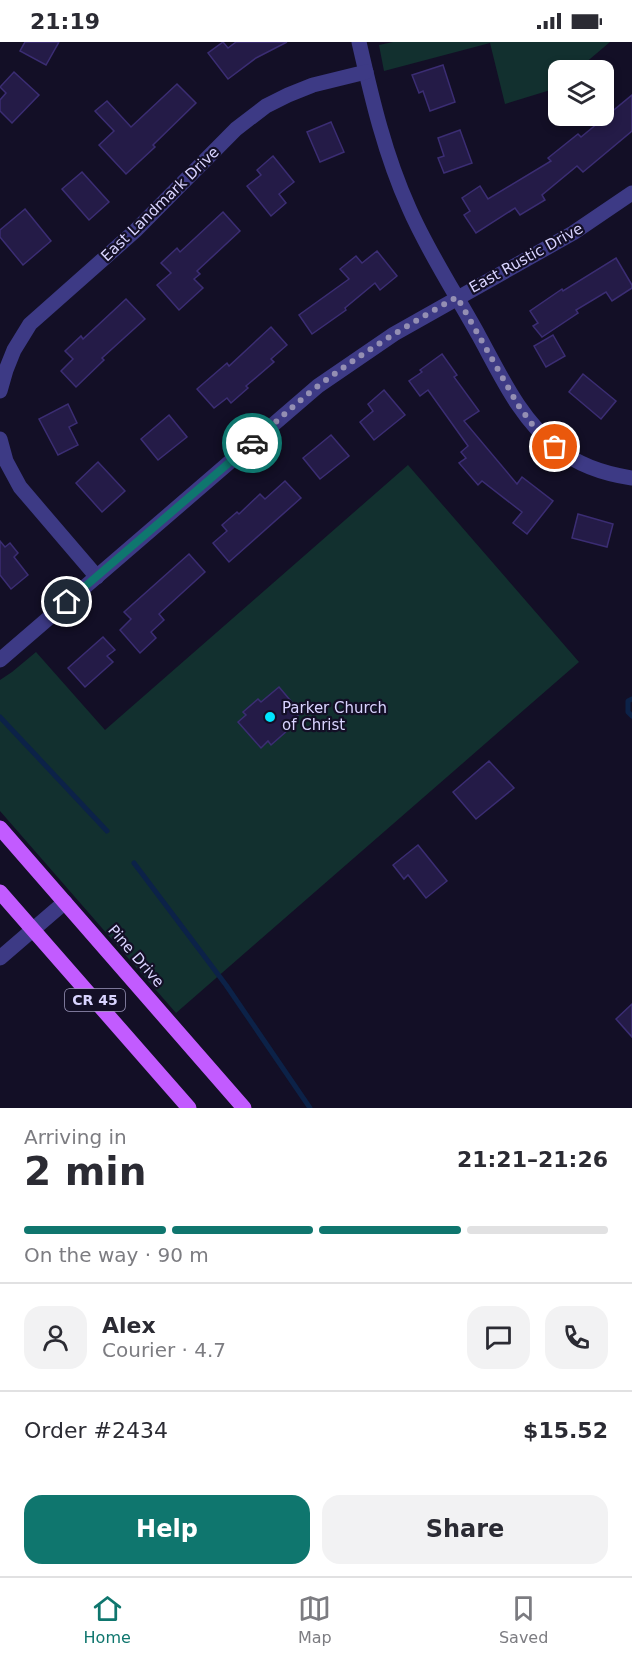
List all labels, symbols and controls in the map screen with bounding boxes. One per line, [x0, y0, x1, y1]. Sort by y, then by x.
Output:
text: 21:19 [30, 9, 100, 34]
map controls [548, 60, 614, 126]
button: layers [548, 60, 614, 126]
street label: East Landmark Drive [97, 143, 223, 265]
street label: East Rustic Drive [466, 219, 586, 297]
courier [222, 413, 282, 473]
pin [529, 421, 580, 472]
icon: car [236, 427, 269, 460]
icon: bag [538, 430, 571, 463]
pin [41, 576, 92, 627]
icon: home [50, 585, 83, 618]
place label: Parker Church of Christ [282, 699, 387, 734]
marker: Parker Church of Christ [263, 710, 277, 724]
street label: Pine Drive [104, 921, 168, 991]
road number: CR 45 [65, 989, 125, 1011]
text: Arriving in [24, 1125, 127, 1149]
text: 21:21–21:26 [457, 1147, 608, 1172]
text: 2 min [24, 1149, 146, 1194]
text: On the way · 90 m [24, 1243, 209, 1267]
button: person [24, 1306, 87, 1369]
button: chat [467, 1306, 530, 1369]
button: phone [545, 1306, 608, 1369]
text: Alex [102, 1313, 156, 1338]
text: Courier · 4.7 [102, 1338, 226, 1362]
text: Order #2434 [24, 1418, 168, 1443]
text: $15.52 [523, 1418, 608, 1443]
button: Help [24, 1495, 310, 1564]
button: Share [322, 1495, 608, 1564]
tab: Home [84, 1592, 131, 1647]
tab: Map [298, 1592, 332, 1647]
tab: Saved [499, 1592, 548, 1647]

